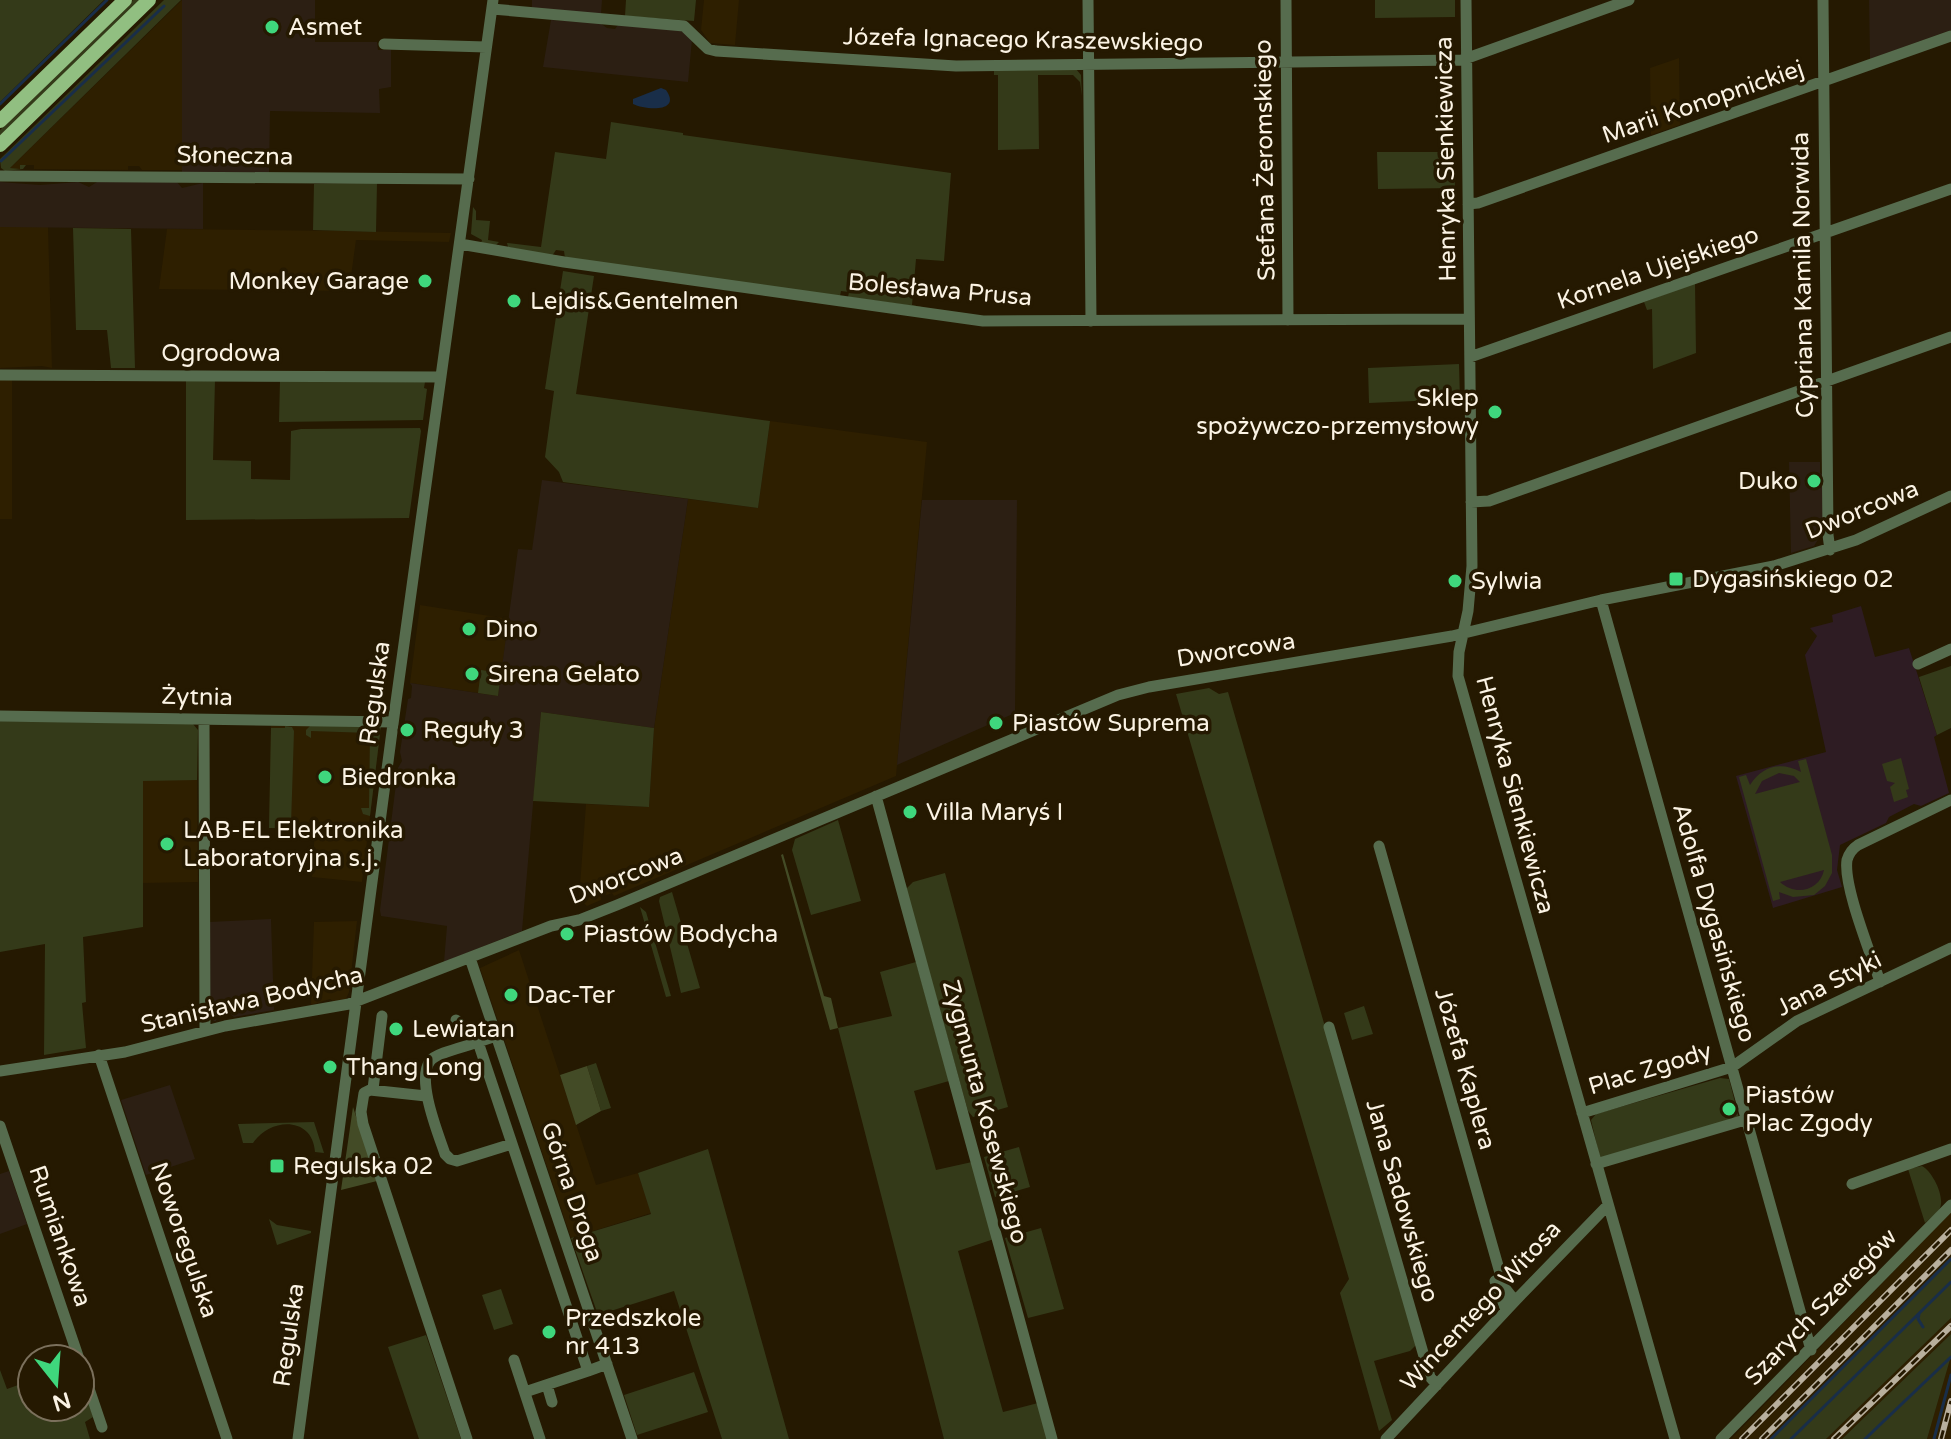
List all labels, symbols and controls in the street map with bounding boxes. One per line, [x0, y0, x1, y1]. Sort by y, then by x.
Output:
place label: Asmet [288, 13, 362, 42]
marker: Asmet [263, 18, 281, 36]
street label: Józefa Ignacego Kraszewskiego [843, 22, 1203, 58]
street label: Henryka Sienkiewicza [1429, 36, 1463, 282]
street label: Stefana Żeromskiego [1248, 39, 1282, 281]
street label: Marii Konopnickiej [1598, 54, 1808, 150]
street label: Cypriana Kamila Norwida [1786, 132, 1820, 418]
street label: Słoneczna [176, 140, 294, 172]
street label: Kornela Ujejskiego [1553, 220, 1763, 316]
place label: Monkey Garage [228, 267, 409, 296]
street label: Bolesława Prusa [847, 267, 1033, 313]
marker: Monkey Garage [416, 272, 434, 290]
place label: Lejdis&Gentelmen [530, 287, 739, 316]
marker: Lejdis&Gentelmen [505, 292, 523, 310]
street label: Ogrodowa [161, 339, 281, 368]
place label: Sklep spożywczo-przemysłowy [1196, 384, 1479, 441]
marker: Sklep spożywczo-przemysłowy [1486, 403, 1504, 421]
place label: Duko [1738, 467, 1798, 496]
marker: Duko [1805, 472, 1823, 490]
street label: Dworcowa [1801, 474, 1923, 546]
place label: Dygasińskiego 02 [1692, 565, 1894, 594]
place label: Sylwia [1471, 567, 1542, 596]
marker: Dygasińskiego 02 [1667, 570, 1685, 588]
marker: Sylwia [1446, 572, 1464, 590]
place label: Dino [485, 615, 538, 644]
marker: Dino [460, 620, 478, 638]
street label: Dworcowa [1175, 626, 1297, 674]
street label: Regulska [353, 639, 397, 747]
place label: Sirena Gelato [488, 660, 640, 689]
marker: Sirena Gelato [463, 665, 481, 683]
street label: Henryka Sienkiewicza [1469, 673, 1561, 917]
street label: Żytnia [161, 682, 233, 712]
place label: Piastów Suprema [1012, 709, 1210, 738]
marker: Piastów Suprema [987, 714, 1005, 732]
place label: Reguły 3 [423, 716, 524, 745]
marker: Reguły 3 [398, 721, 416, 739]
place label: Biedronka [341, 763, 457, 792]
marker: Biedronka [316, 768, 334, 786]
place label: Villa Maryś I [926, 798, 1063, 827]
street label: Adolfa Dygasińskiego [1666, 800, 1762, 1046]
marker: Villa Maryś I [901, 803, 919, 821]
place label: LAB-EL Elektronika Laboratoryjna s.j. [183, 816, 404, 873]
marker: LAB-EL Elektronika Laboratoryjna s.j. [158, 835, 176, 853]
street label: Dworcowa [565, 841, 687, 911]
place label: Piastów Bodycha [583, 920, 778, 949]
marker: Piastów Bodycha [558, 925, 576, 943]
street label: Jana Styki [1772, 945, 1886, 1023]
street label: Stanisława Bodycha [138, 960, 366, 1040]
street label: Zygmunta Kosewskiego [936, 977, 1034, 1247]
place label: Dac-Ter [527, 981, 616, 1010]
street label: Józefa Kaplera [1428, 985, 1502, 1153]
marker: Dac-Ter [502, 986, 520, 1004]
place label: Lewiatan [412, 1015, 515, 1044]
marker: Lewiatan [387, 1020, 405, 1038]
street label: Plac Zgody [1585, 1036, 1715, 1102]
place label: Thang Long [346, 1053, 483, 1082]
marker: Thang Long [321, 1058, 339, 1076]
place label: Piastów Plac Zgody [1745, 1081, 1873, 1138]
street label: Jana Sadowskiego [1359, 1096, 1445, 1306]
marker: Piastów Plac Zgody [1720, 1100, 1738, 1118]
street label: Górna Droga [534, 1118, 610, 1266]
place label: Regulska 02 [293, 1152, 434, 1181]
marker: Regulska 02 [268, 1157, 286, 1175]
street label: Noworegulska [144, 1158, 224, 1322]
street label: Rumiankowa [22, 1162, 98, 1310]
street label: Wincentego Witosa [1395, 1215, 1567, 1397]
street label: Szarych Szeregów [1739, 1222, 1903, 1392]
street label: Regulska [267, 1281, 311, 1389]
place label: Przedszkole nr 413 [565, 1304, 701, 1361]
marker: Przedszkole nr 413 [540, 1323, 558, 1341]
north arrow [16, 1343, 96, 1423]
text: N [49, 1386, 74, 1416]

